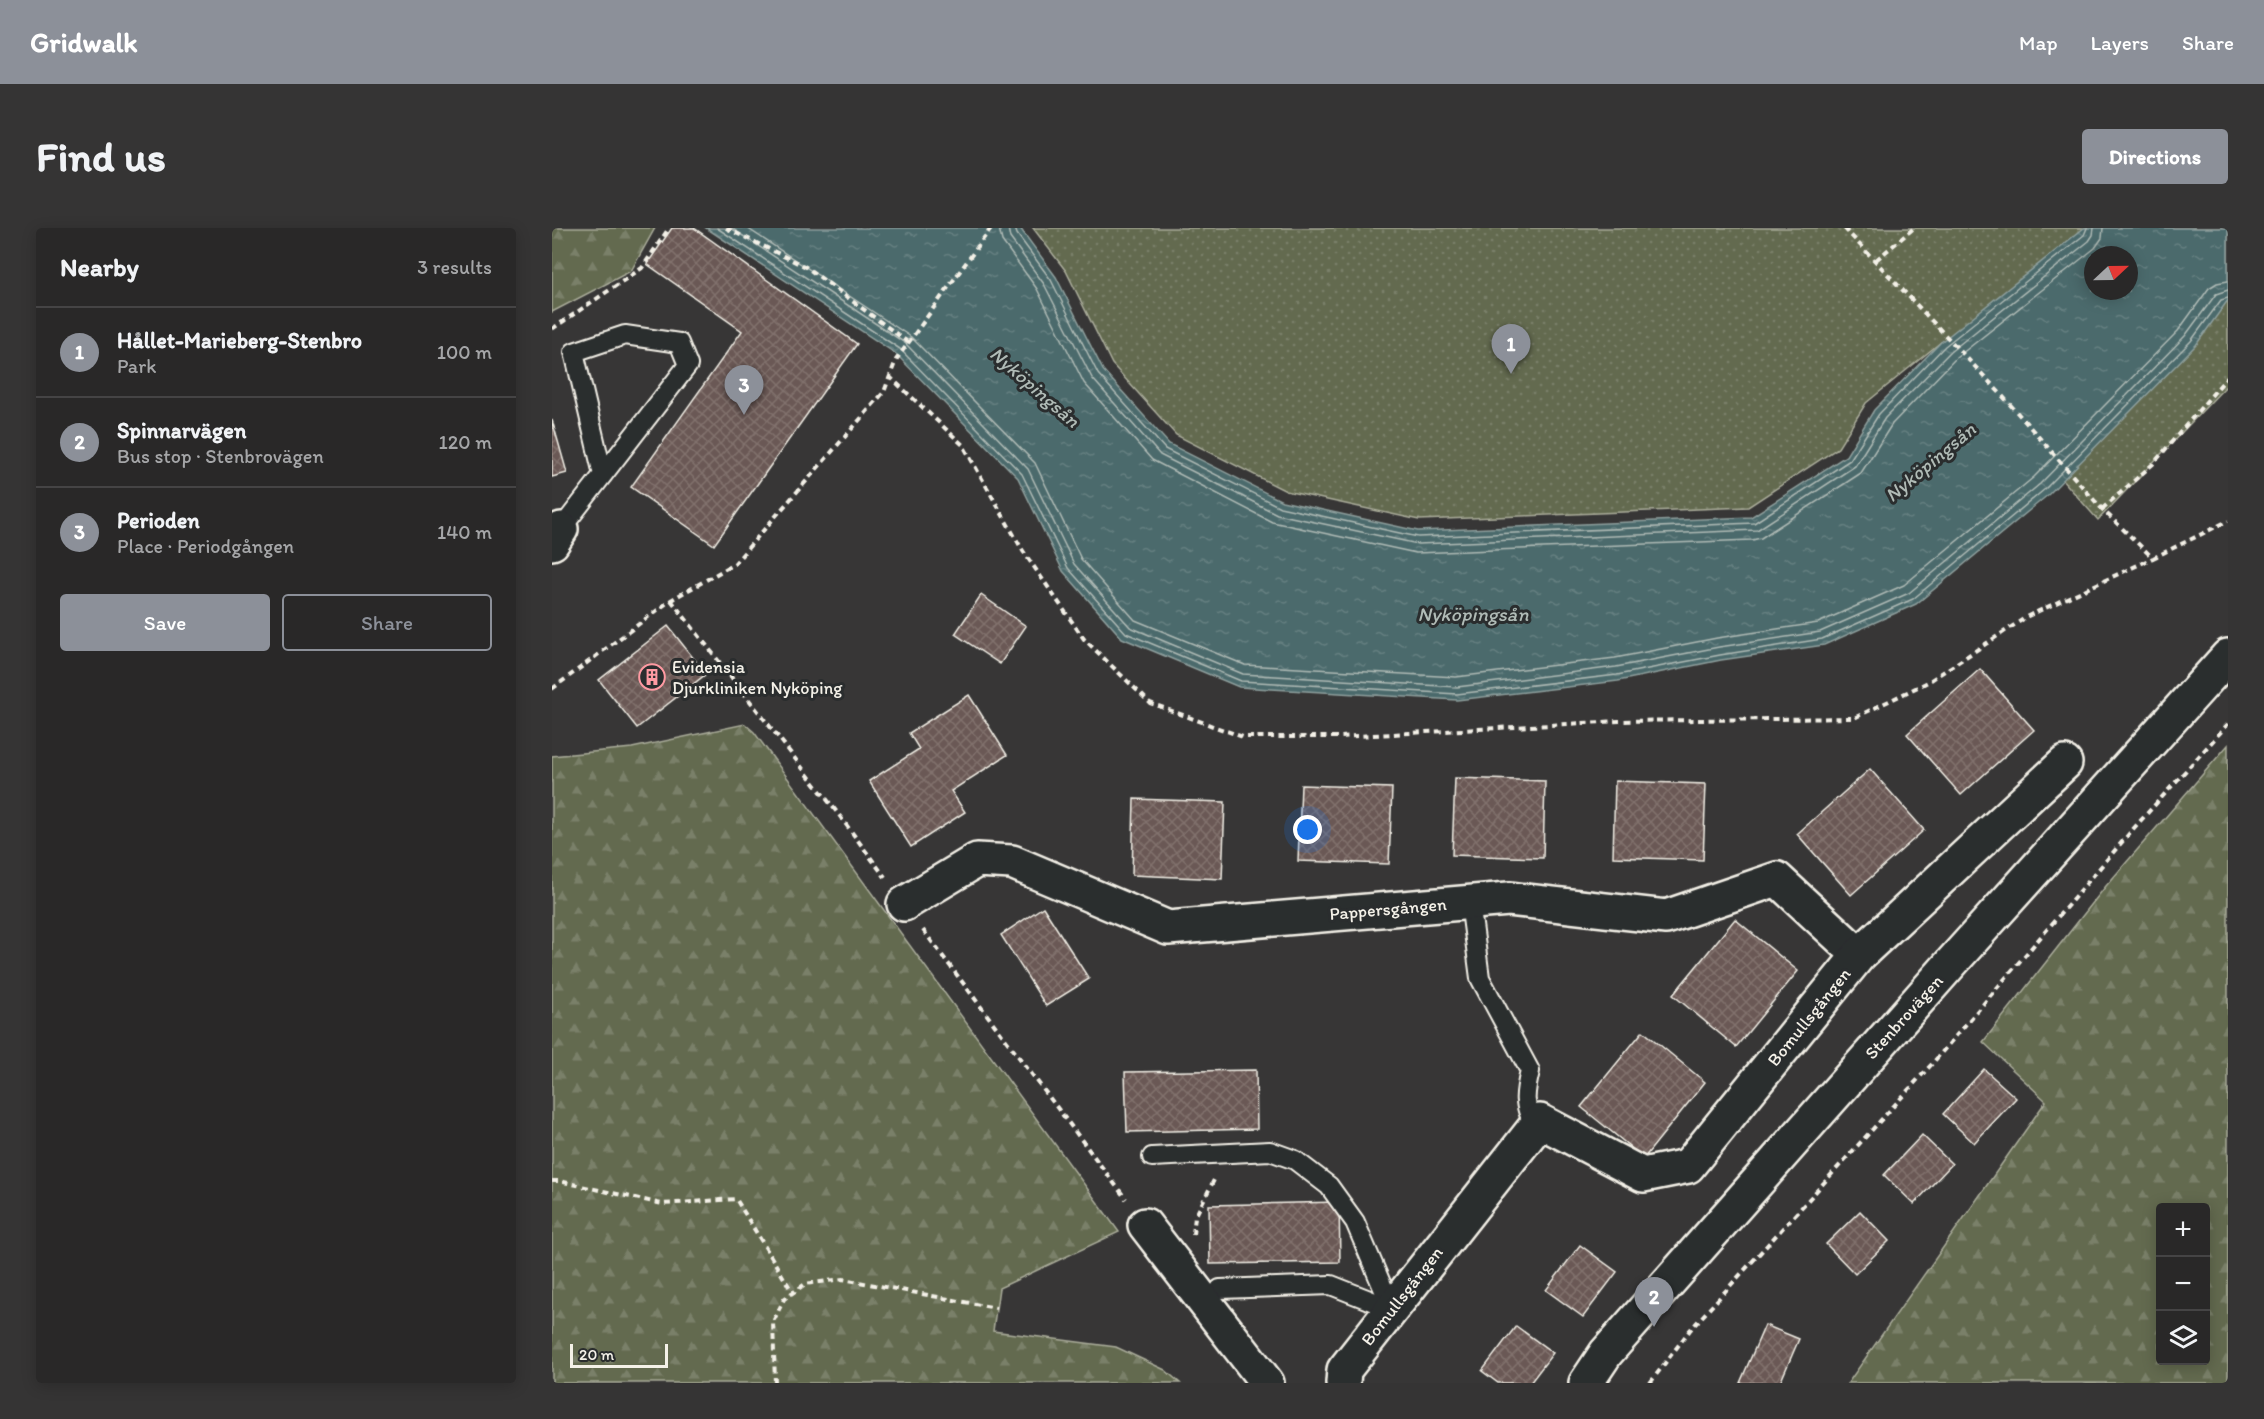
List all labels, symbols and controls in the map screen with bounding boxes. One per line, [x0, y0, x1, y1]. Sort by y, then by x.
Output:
text: Gridwalk [30, 25, 138, 59]
text: Map [2019, 30, 2058, 55]
text: Layers [2091, 30, 2149, 55]
text: Share [2182, 30, 2234, 55]
button: Directions [2082, 129, 2228, 184]
text: Find us [36, 131, 166, 182]
north arrow [2084, 246, 2138, 300]
text: Nearby [60, 251, 139, 283]
text: 3 results [417, 255, 492, 279]
pin: 1 [1492, 324, 1530, 374]
text: Hållet-Marieberg-Stenbro [117, 327, 362, 354]
text: 1 [75, 340, 84, 364]
text: 100 m [437, 340, 492, 364]
water label: Nyköpingsån [985, 341, 1085, 433]
text: Park [117, 354, 156, 378]
pin: 3 [724, 366, 764, 415]
text: Spinnarvägen [117, 417, 246, 444]
water label: Nyköpingsån [1880, 417, 1981, 507]
text: 2 [74, 430, 85, 454]
text: 120 m [439, 430, 492, 454]
text: Bus stop · Stenbrovägen [117, 444, 324, 468]
text: Perioden [117, 507, 200, 534]
text: 3 [74, 520, 85, 544]
text: 140 m [437, 520, 492, 544]
text: Place · Periodgången [117, 534, 294, 558]
button: Save [60, 594, 270, 651]
button: Share [282, 594, 492, 651]
water label: Nyköpingsån [1417, 602, 1529, 626]
place label: Evidensia Djurkliniken Nyköping [672, 656, 843, 699]
building icon: Evidensia Djurkliniken Nyköping [637, 662, 667, 692]
your location [1293, 815, 1322, 844]
street label: Pappersgången [1329, 893, 1448, 925]
street label: Bomullsgången [1763, 963, 1856, 1071]
street label: Stenbrovägen [1860, 970, 1948, 1064]
map controls [2156, 1203, 2210, 1365]
button: + [2156, 1203, 2210, 1257]
street label: Bomullsgången [1356, 1242, 1448, 1350]
button: − [2156, 1257, 2210, 1311]
pin: 2 [1634, 1278, 1674, 1327]
button: layers [2156, 1311, 2210, 1365]
scale bar [570, 1341, 668, 1368]
text: 20 m [579, 1345, 614, 1364]

